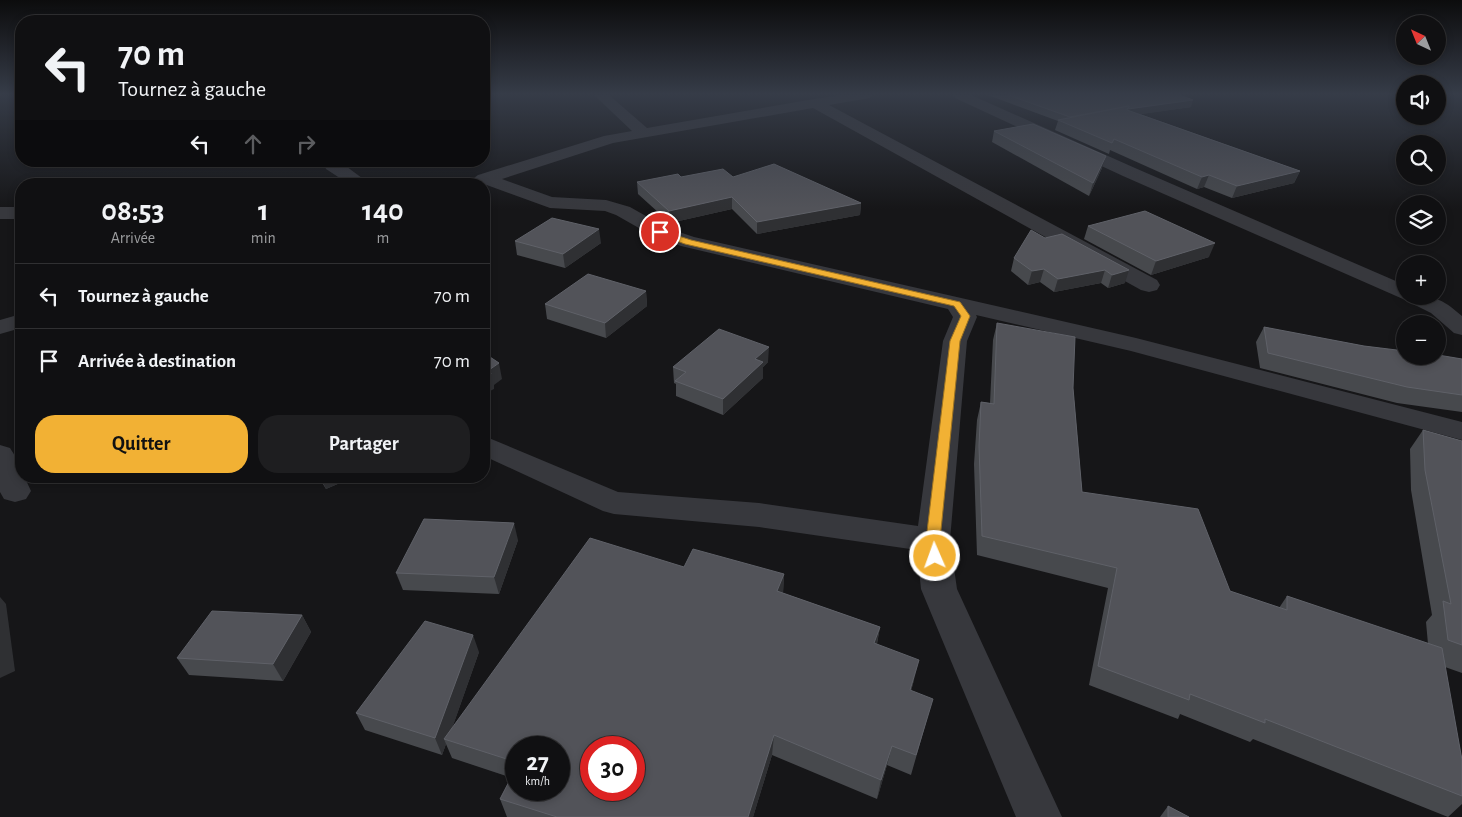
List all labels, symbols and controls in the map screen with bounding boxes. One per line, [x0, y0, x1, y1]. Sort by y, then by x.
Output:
north arrow [1396, 15, 1446, 65]
map controls [1396, 15, 1446, 365]
icon: left [35, 35, 100, 100]
text: 70 m [118, 37, 185, 72]
button: sound [1396, 75, 1446, 125]
text: Tournez à gauche [118, 78, 266, 100]
icon: left [186, 130, 214, 158]
icon: ahead [239, 130, 267, 158]
icon: right [292, 130, 320, 158]
button: search [1396, 135, 1446, 185]
button: layers [1396, 195, 1446, 245]
text: 08:53 [101, 196, 165, 226]
text: 1 [258, 196, 269, 226]
text: 140 [362, 196, 404, 226]
pin [639, 211, 681, 253]
icon: arrive [646, 218, 674, 246]
text: Arrivée [111, 230, 155, 246]
text: min [251, 230, 276, 246]
text: m [376, 230, 389, 246]
button: + [1396, 255, 1446, 305]
icon: left [35, 282, 63, 310]
text: Tournez à gauche [78, 287, 209, 306]
text: 70 m [434, 287, 470, 306]
button: − [1396, 315, 1446, 365]
icon: arrive [35, 347, 63, 375]
text: Arrivée à destination [78, 352, 236, 371]
text: 70 m [434, 352, 470, 371]
button: Quitter [35, 415, 248, 473]
button: Partager [258, 415, 470, 473]
position arrow [908, 529, 960, 581]
speed limit sign: 30 [580, 736, 645, 801]
text: 27 [526, 750, 549, 775]
text: km/h [525, 775, 550, 787]

